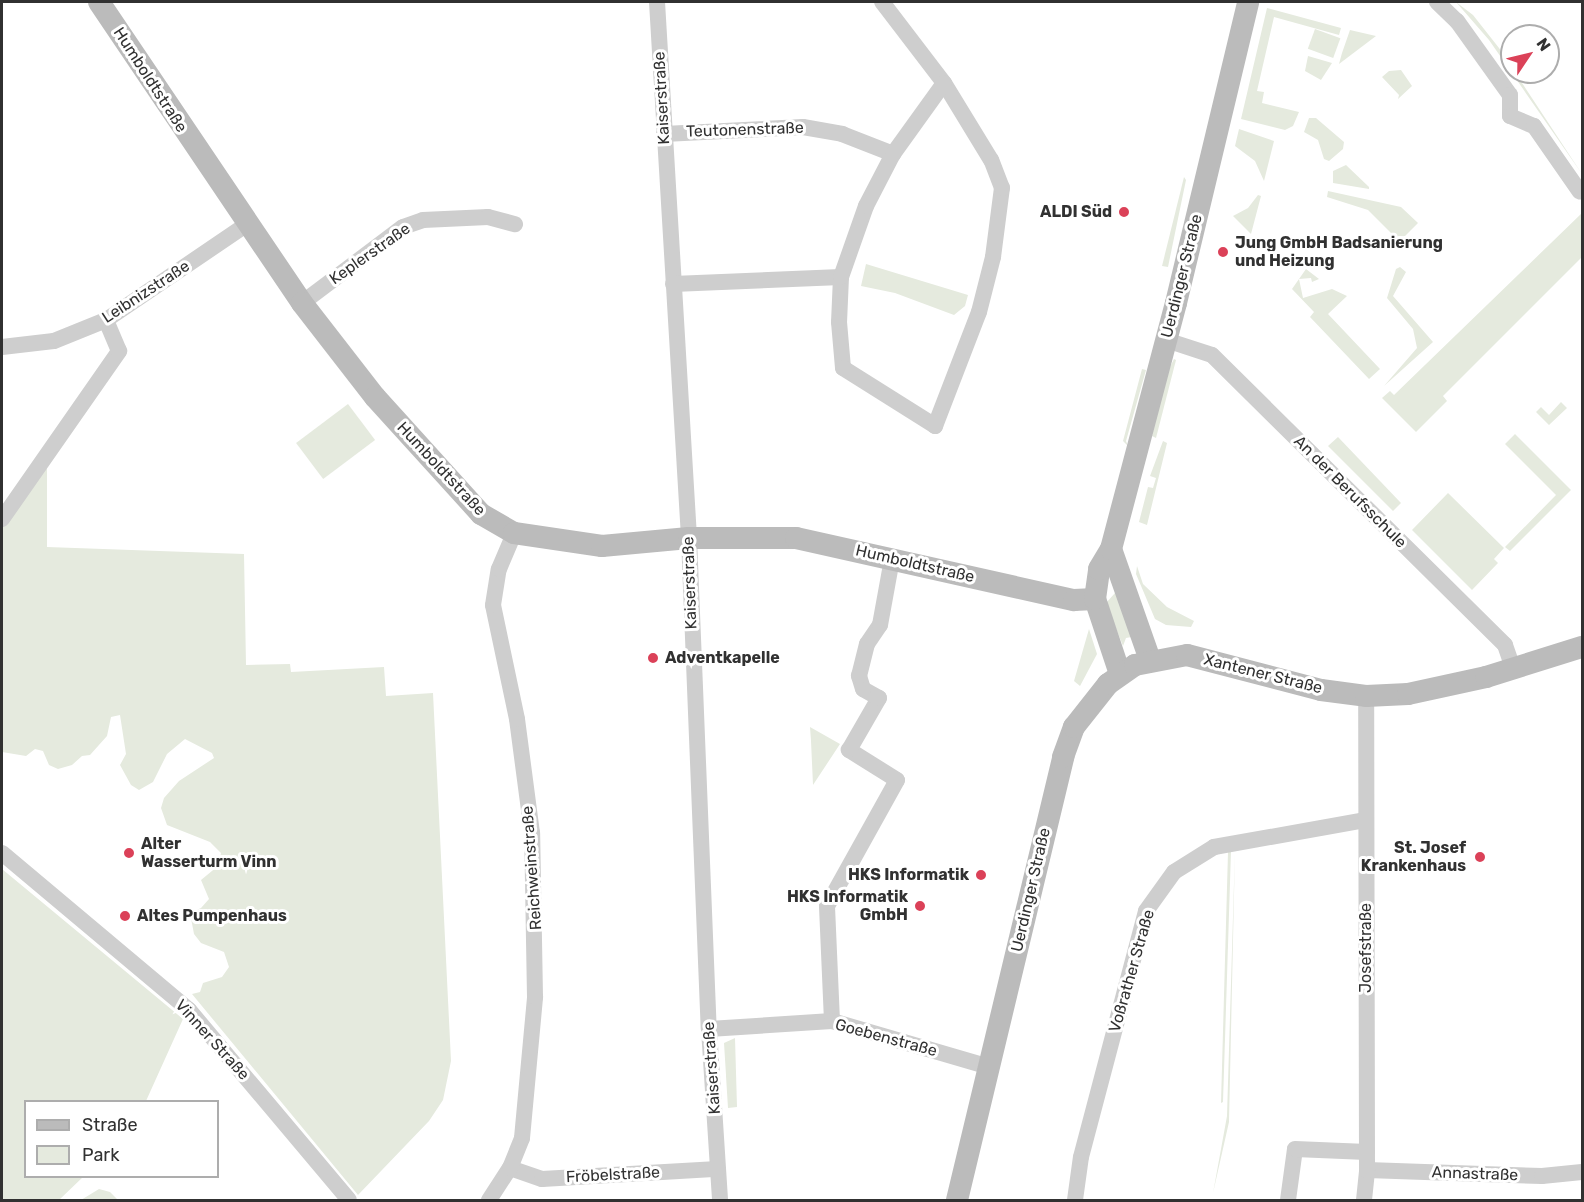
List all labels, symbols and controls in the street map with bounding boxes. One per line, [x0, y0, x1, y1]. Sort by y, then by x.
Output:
street label: Humboldtstraße [109, 24, 191, 136]
north arrow [1500, 24, 1560, 84]
text: N [1532, 34, 1555, 55]
street label: Kaiserstraße [650, 51, 674, 145]
street label: Teutonenstraße [686, 118, 804, 142]
place label: ALDI Süd [1040, 202, 1112, 222]
marker: ALDI Süd [1117, 205, 1131, 219]
street label: Uerdinger Straße [1157, 212, 1207, 340]
street label: Keplerstraße [326, 219, 414, 289]
place label: Jung GmbH Badsanierung und Heizung [1235, 233, 1443, 271]
marker: Jung GmbH Badsanierung und Heizung [1216, 245, 1230, 259]
street label: Leibnizstraße [99, 257, 193, 327]
street label: Humboldtstraße [393, 418, 489, 520]
street label: An der Berufsschule [1290, 432, 1410, 552]
street label: Kaiserstraße [679, 536, 701, 630]
street label: Humboldtstraße [854, 541, 976, 587]
place label: Adventkapelle [665, 648, 780, 668]
street label: Xantener Straße [1202, 650, 1324, 698]
marker: Adventkapelle [646, 651, 660, 665]
street label: Reichweinstraße [518, 805, 546, 931]
street label: Uerdinger Straße [1007, 826, 1055, 954]
place label: Alter Wasserturm Vinn [141, 834, 277, 872]
place label: St. Josef Krankenhaus [1361, 838, 1466, 876]
marker: Alter Wasserturm Vinn [122, 846, 136, 860]
marker: St. Josef Krankenhaus [1471, 848, 1489, 866]
place label: HKS Informatik [848, 865, 969, 885]
marker: HKS Informatik [974, 868, 988, 882]
place label: HKS Informatik GmbH [787, 887, 908, 925]
marker: HKS Informatik GmbH [913, 899, 927, 913]
street label: Josefstraße [1356, 903, 1376, 993]
place label: Altes Pumpenhaus [137, 906, 287, 926]
street label: Voßrather Straße [1105, 907, 1159, 1035]
marker: Altes Pumpenhaus [118, 909, 132, 923]
street label: Vinner Straße [171, 996, 253, 1084]
street label: Goebenstraße [833, 1015, 939, 1061]
street label: Kaiserstraße [699, 1021, 725, 1115]
legend [24, 1100, 219, 1178]
text: Straße [82, 1114, 138, 1136]
text: Park [82, 1144, 119, 1166]
street label: Fröbelstraße [565, 1163, 661, 1187]
street label: Annastraße [1431, 1163, 1519, 1185]

